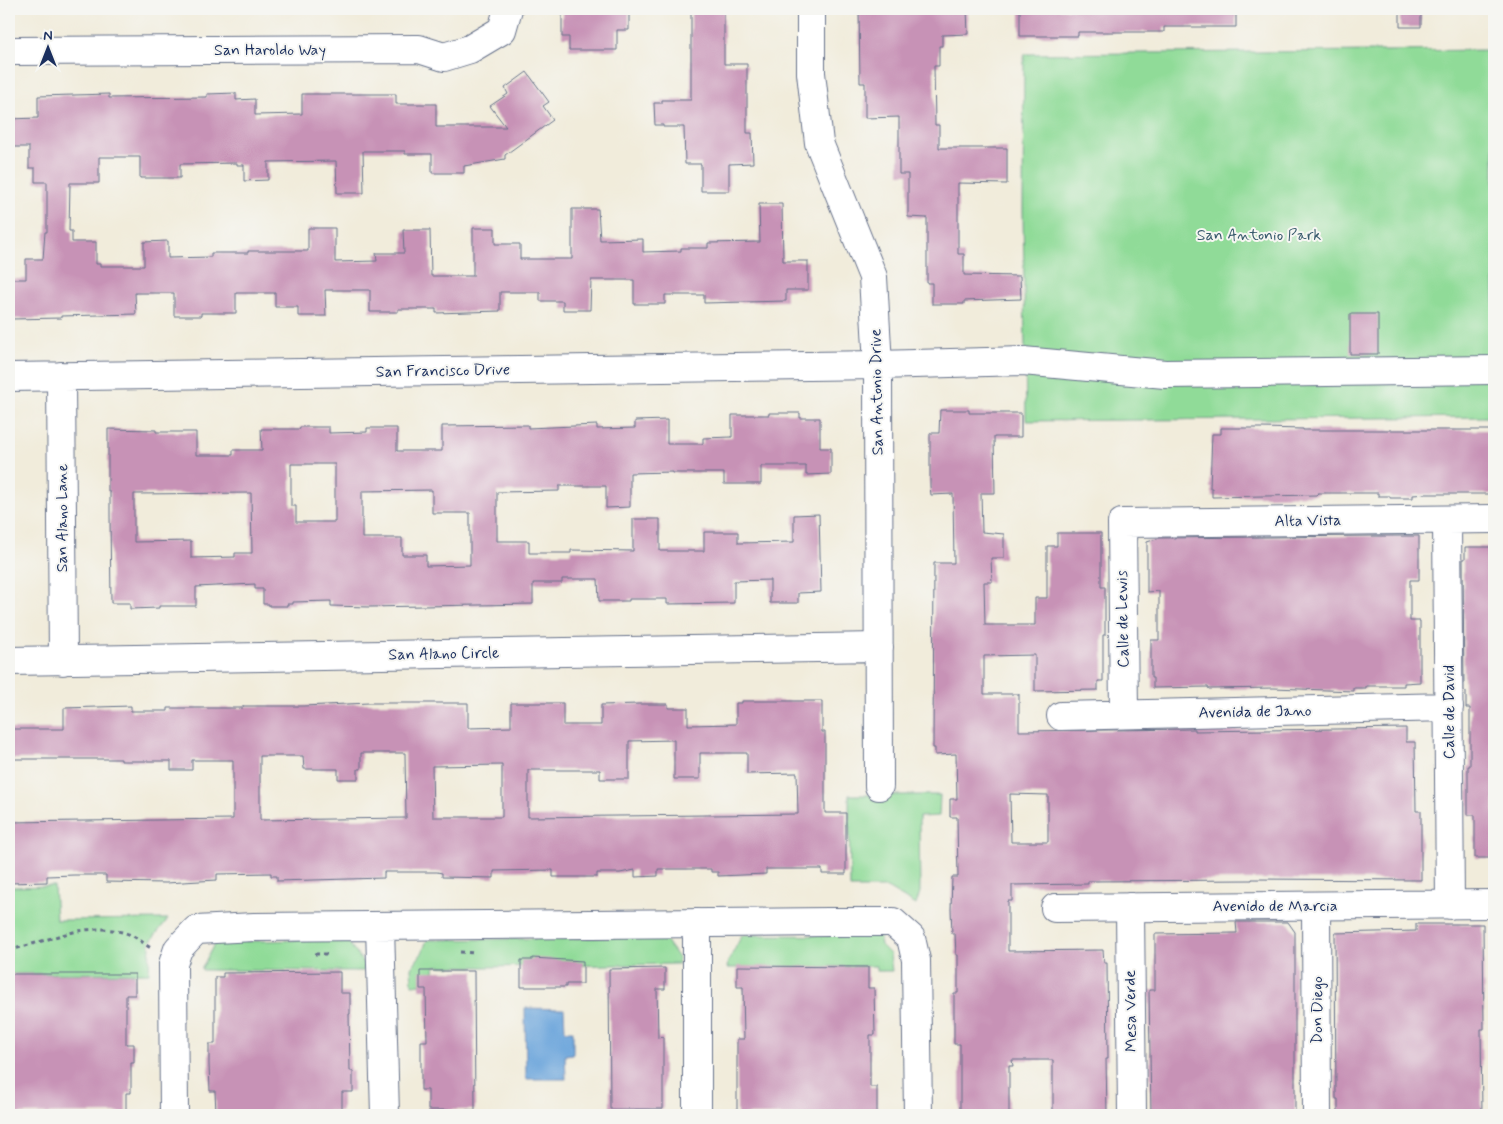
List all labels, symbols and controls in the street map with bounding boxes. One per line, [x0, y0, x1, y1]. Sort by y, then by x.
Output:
north arrow [22, 22, 72, 72]
text: N [43, 27, 53, 45]
street label: San Haroldo Way [214, 40, 326, 61]
park label: San Antonio Park [1197, 225, 1321, 246]
street label: San Antonio Drive [865, 328, 889, 456]
street label: San Francisco Drive [376, 359, 510, 383]
street label: San Alano Lane [52, 463, 73, 572]
street label: Alta Vista [1274, 510, 1342, 532]
street label: Calle de Lewis [1112, 570, 1134, 668]
street label: San Alano Circle [388, 643, 500, 665]
street label: Calle de David [1439, 665, 1460, 759]
street label: Avenida de Jano [1198, 701, 1312, 723]
street label: Avenido de Marcia [1212, 896, 1338, 917]
street label: Mesa Verde [1120, 970, 1142, 1052]
street label: Don Diego [1307, 976, 1328, 1044]

